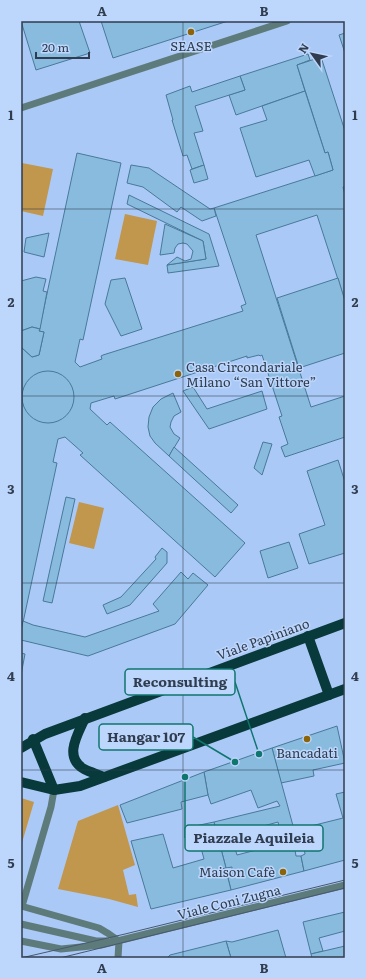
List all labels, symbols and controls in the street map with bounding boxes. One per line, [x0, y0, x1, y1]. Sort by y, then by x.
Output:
text: A [97, 1, 107, 20]
text: B [260, 1, 269, 20]
marker: SEASE [186, 27, 196, 37]
scale bar [36, 34, 89, 60]
north arrow [292, 34, 332, 74]
place label: SEASE [170, 36, 212, 55]
text: 20 m [42, 38, 69, 56]
text: N [294, 40, 312, 56]
text: 1 [8, 105, 14, 124]
text: 1 [352, 105, 358, 124]
text: 2 [8, 292, 15, 311]
text: 2 [352, 292, 359, 311]
place label: Casa Circondariale Milano “San Vittore” [186, 357, 316, 391]
marker: Casa Circondariale Milano “San Vittore” [173, 369, 183, 379]
text: 3 [7, 479, 15, 498]
text: 3 [351, 479, 359, 498]
street label: Viale Papiniano [214, 613, 312, 664]
text: 4 [7, 666, 15, 685]
text: 4 [351, 666, 359, 685]
callout: Reconsulting [125, 669, 235, 695]
text: Reconsulting [133, 671, 228, 691]
callout: Hangar 107 [99, 724, 193, 750]
text: Hangar 107 [107, 726, 185, 746]
marker: Bancadati [302, 734, 312, 744]
place label: Bancadati [276, 743, 338, 762]
callout: Piazzale Aquileia [185, 825, 323, 851]
text: Piazzale Aquileia [193, 827, 316, 847]
text: 5 [7, 853, 15, 872]
text: 5 [351, 853, 359, 872]
place label: Maison Cafè [199, 862, 275, 881]
marker: Maison Cafè [278, 867, 288, 877]
street label: Viale Coni Zugna [175, 879, 283, 924]
text: A [97, 958, 107, 977]
text: B [260, 958, 269, 977]

